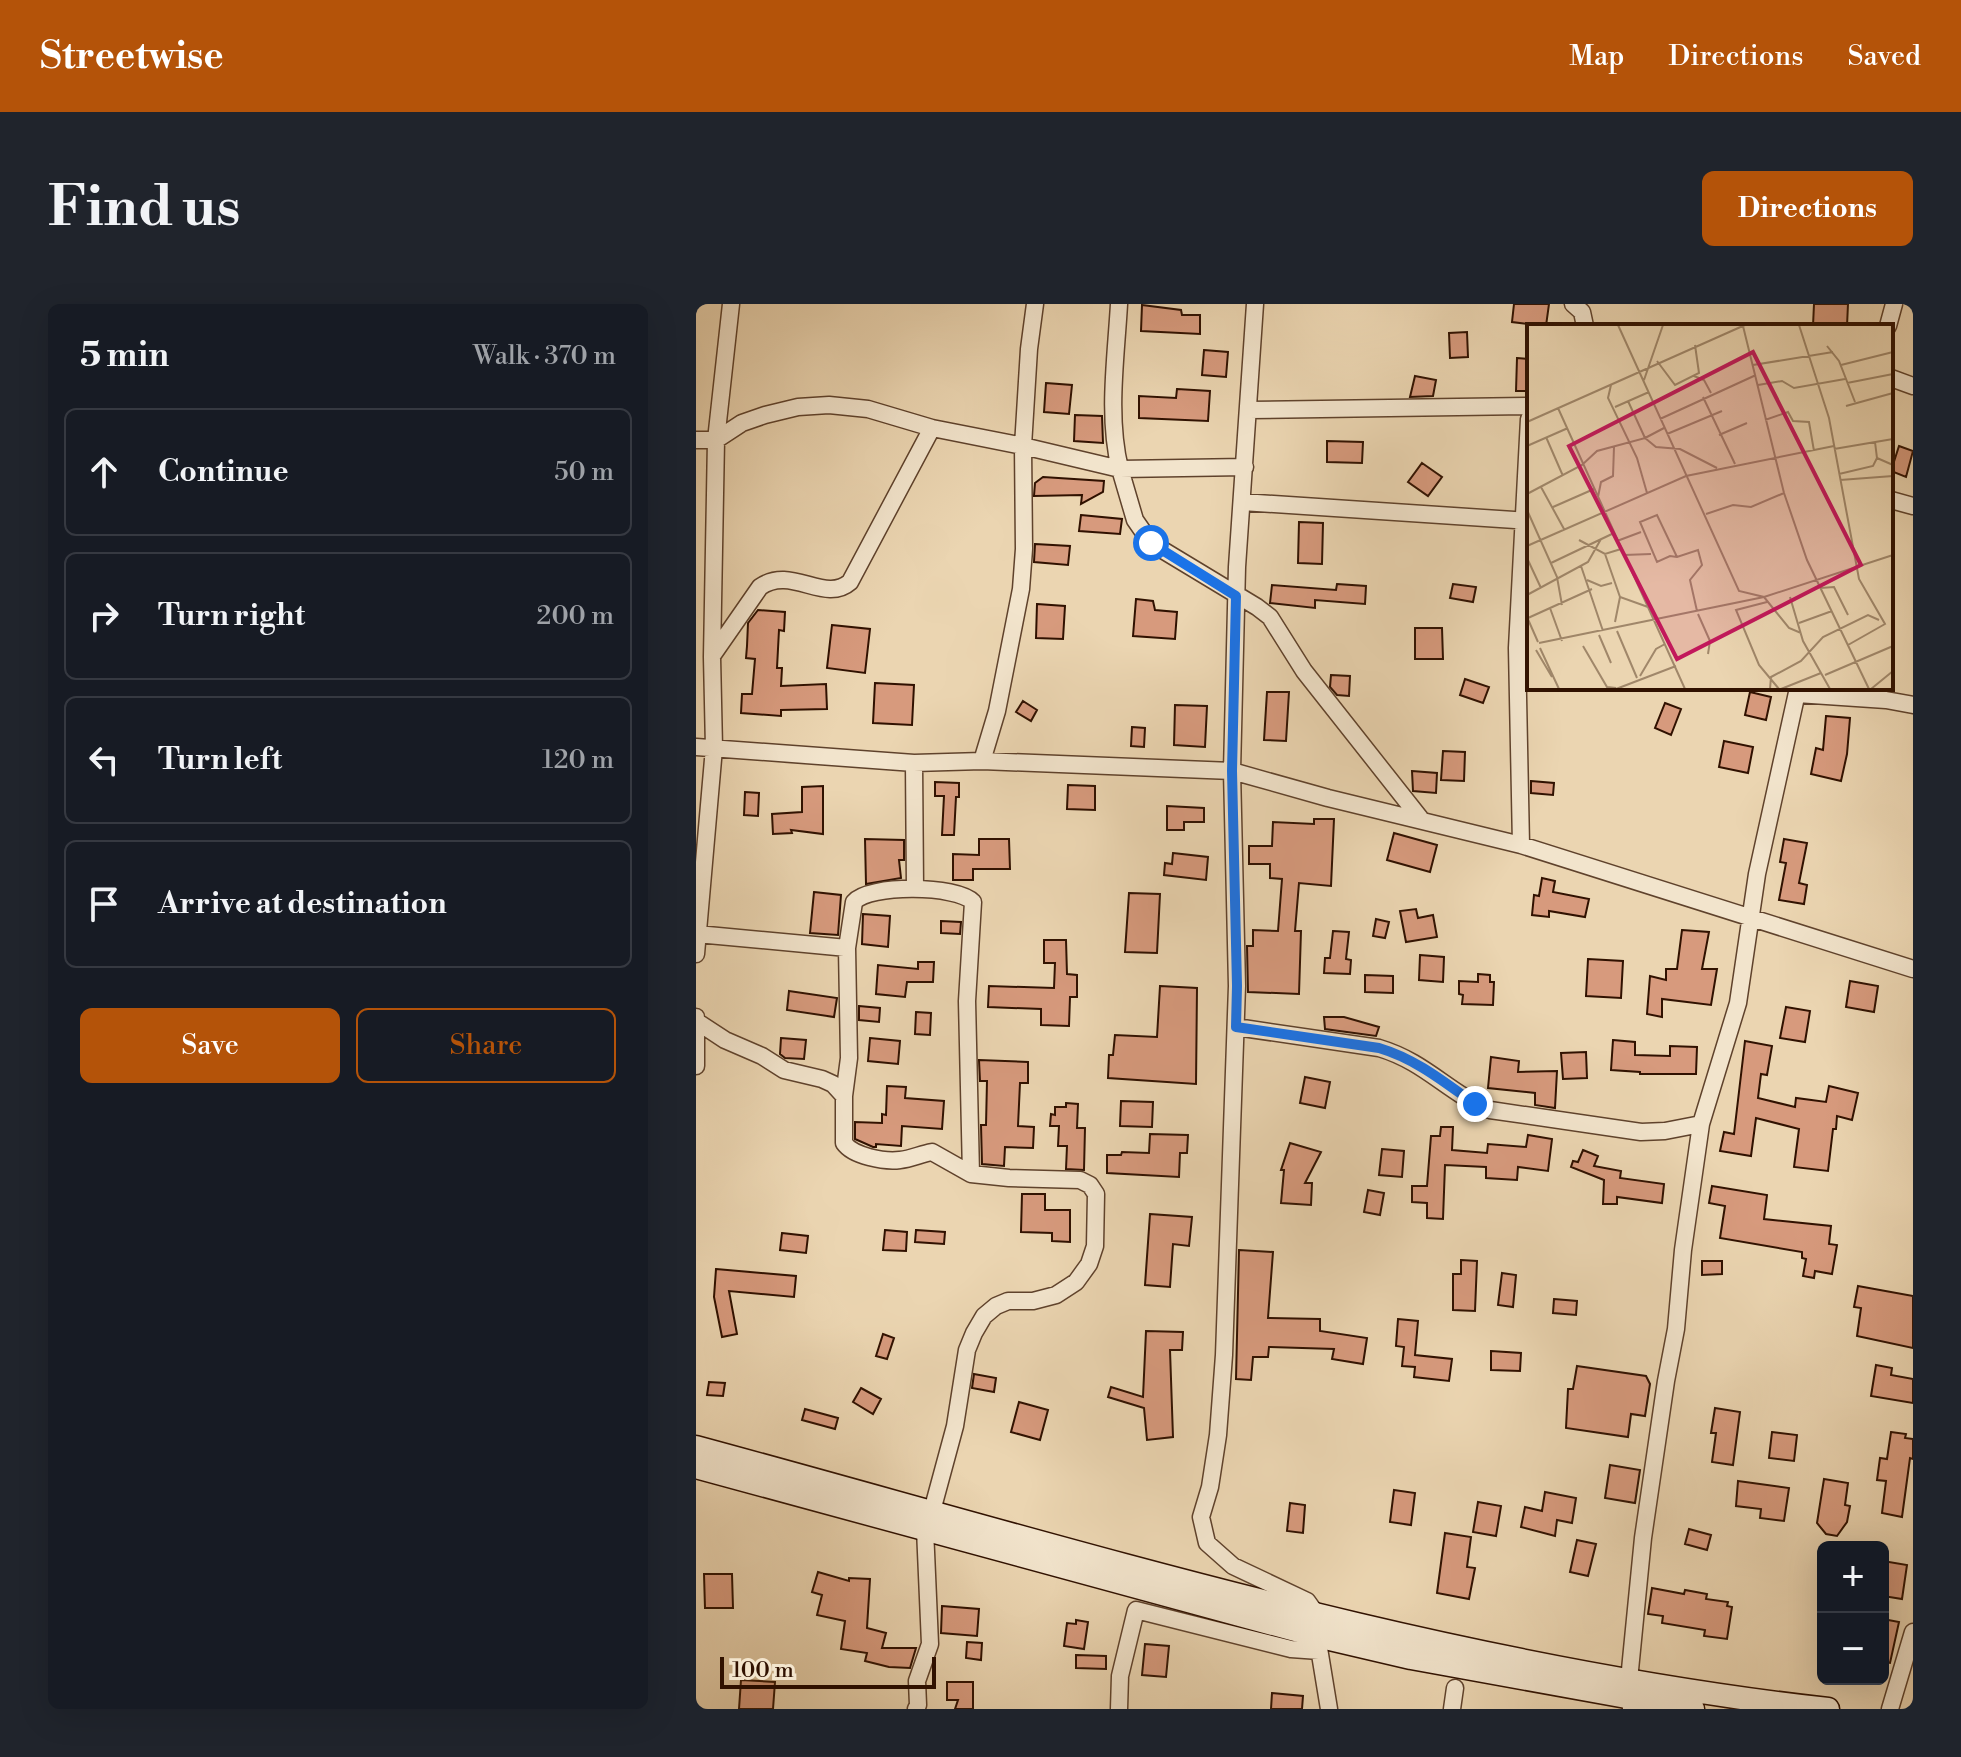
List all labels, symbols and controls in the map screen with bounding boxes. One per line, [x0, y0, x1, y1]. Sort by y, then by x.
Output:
text: Streetwise [40, 33, 224, 80]
text: Map [1569, 39, 1624, 74]
text: Directions [1668, 39, 1803, 74]
text: Saved [1847, 39, 1921, 74]
button: Directions [1702, 171, 1913, 246]
text: Find us [48, 173, 241, 243]
inset map [1527, 324, 1893, 690]
text: 5 min [80, 335, 169, 377]
text: Walk · 370 m [473, 340, 616, 372]
icon: ahead [82, 450, 126, 494]
text: Continue [158, 453, 289, 491]
text: 50 m [554, 456, 614, 488]
route start [1133, 525, 1169, 561]
icon: right [82, 594, 126, 638]
text: Turn right [158, 597, 305, 635]
text: 200 m [537, 600, 614, 632]
icon: left [82, 738, 126, 782]
text: Turn left [158, 741, 282, 779]
text: 120 m [542, 744, 614, 776]
icon: arrive [82, 882, 126, 926]
text: Arrive at destination [158, 885, 447, 923]
button: Save [80, 1008, 340, 1083]
button: Share [356, 1008, 616, 1083]
route end [1457, 1086, 1493, 1122]
map controls [1817, 1541, 1889, 1685]
button: + [1817, 1541, 1889, 1613]
button: − [1817, 1613, 1889, 1685]
scale bar [720, 1653, 936, 1689]
text: 100 m [732, 1657, 794, 1684]

